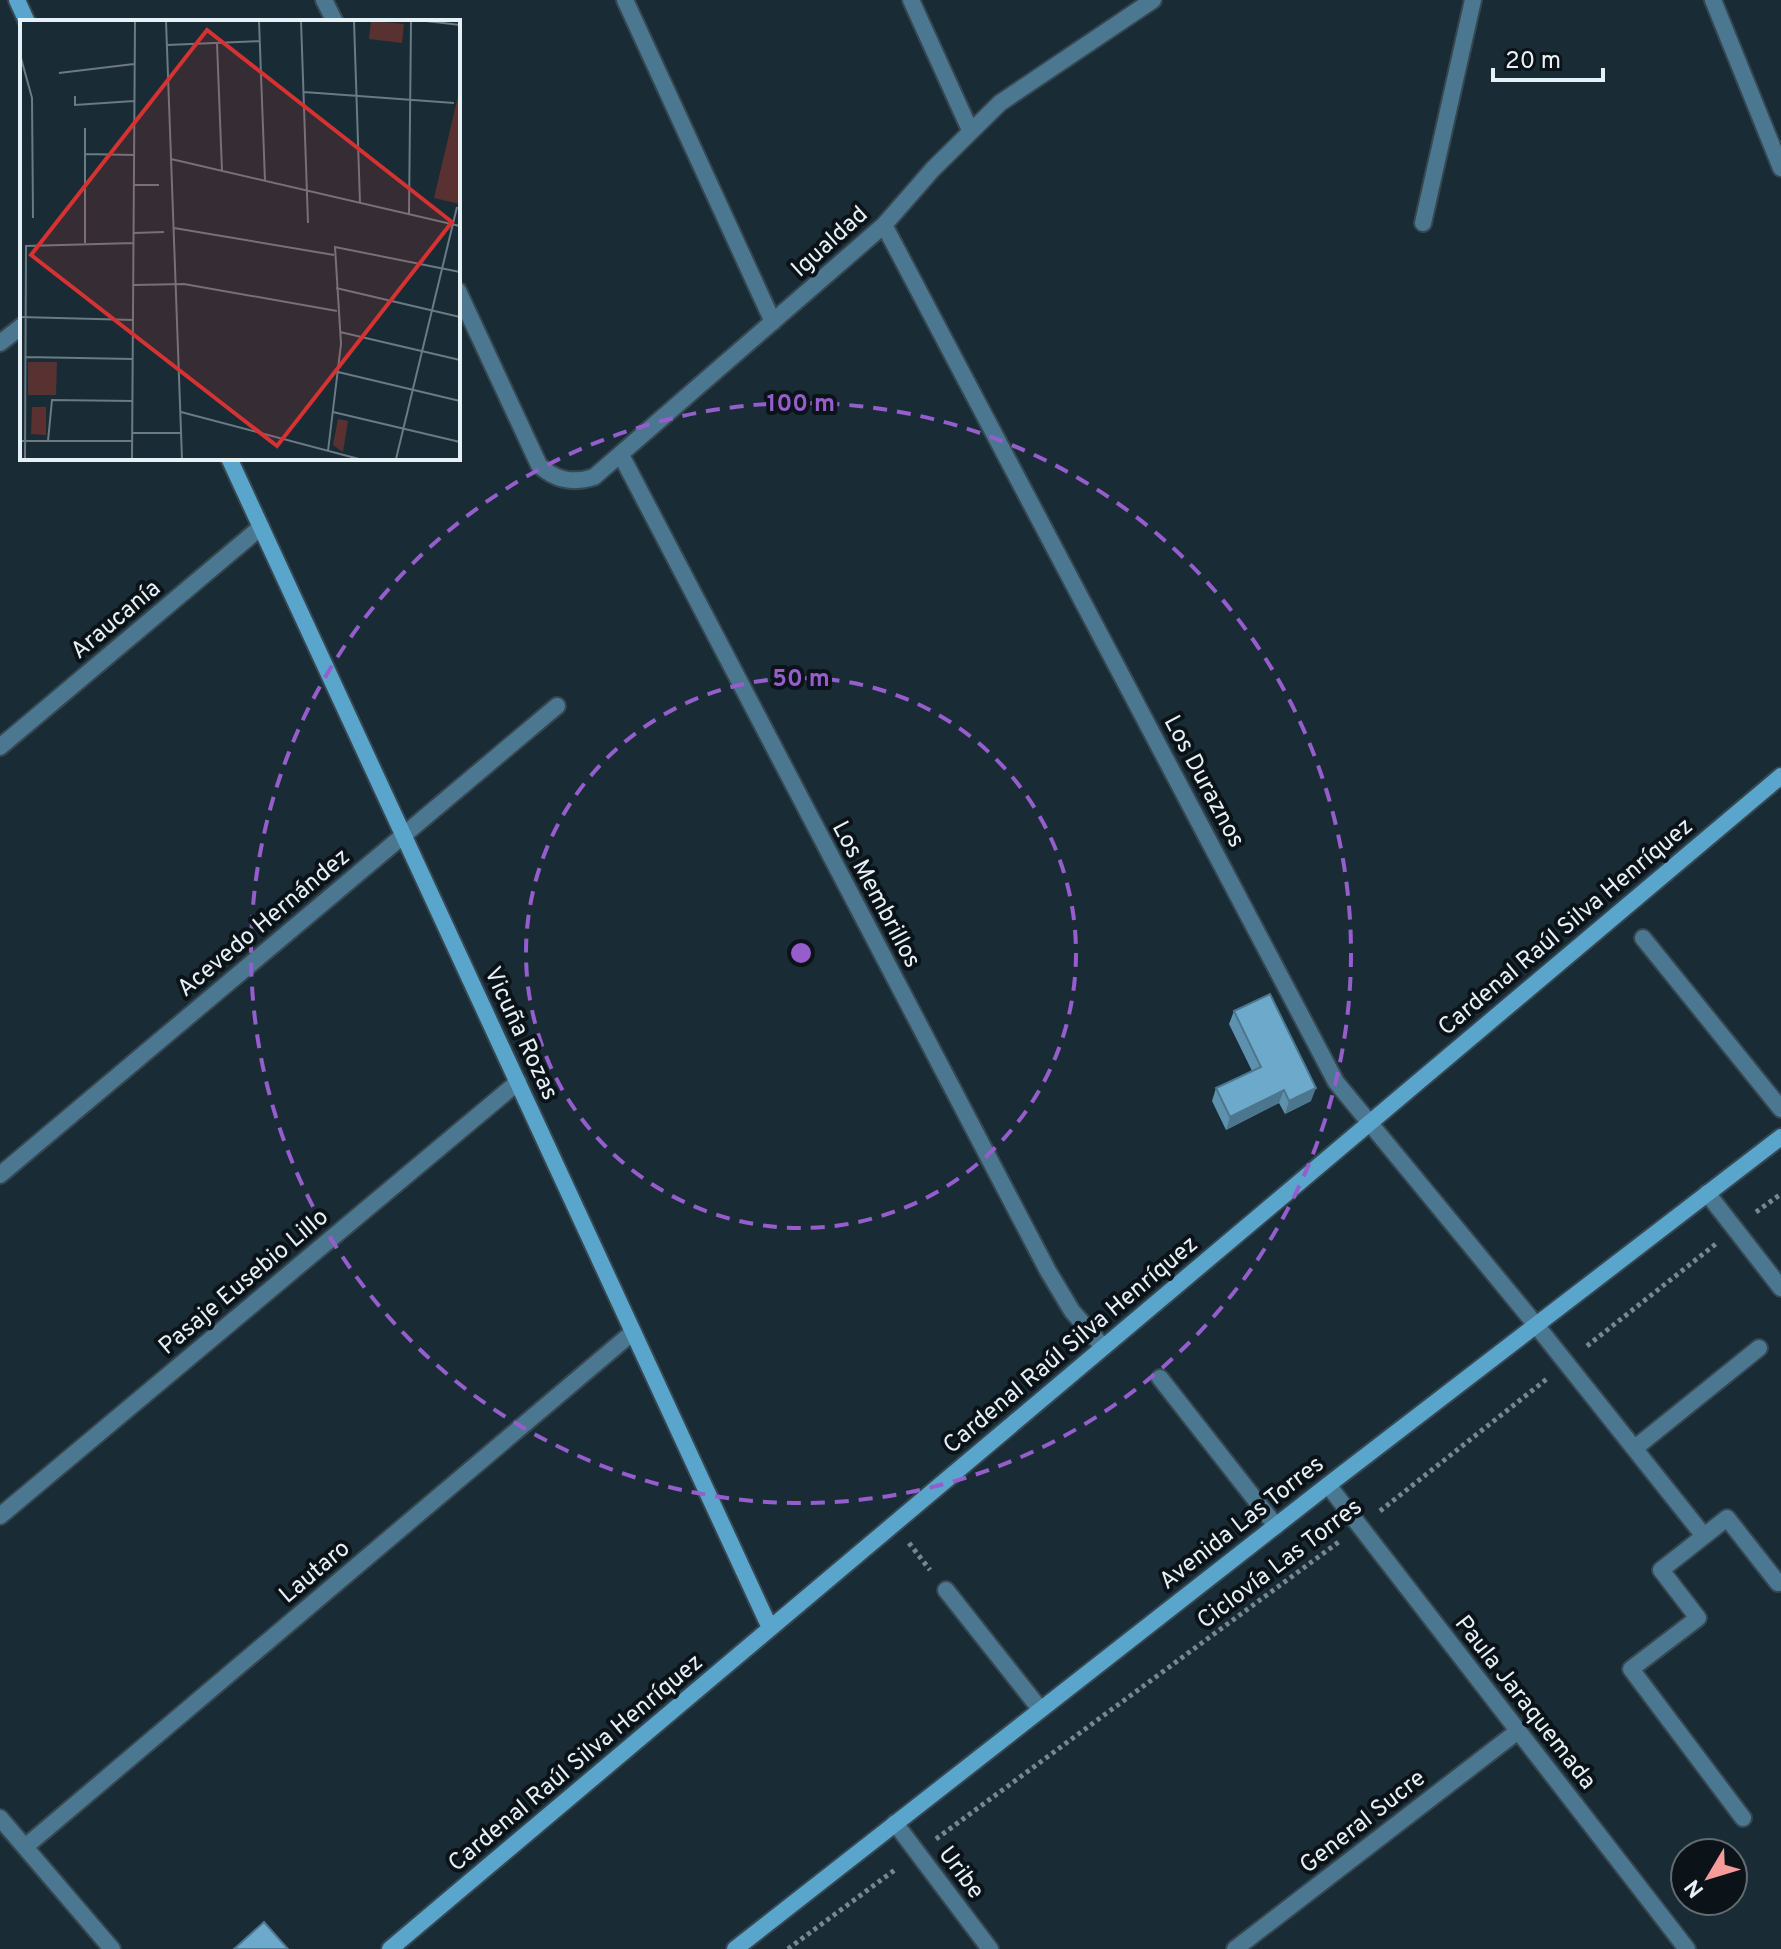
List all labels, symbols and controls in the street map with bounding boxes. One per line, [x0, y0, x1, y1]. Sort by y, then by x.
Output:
inset map [20, 20, 460, 460]
scale bar [1493, 32, 1603, 82]
text: 20 m [1505, 47, 1561, 77]
street label: Igualdad [786, 200, 875, 285]
text: 100 m [767, 390, 835, 420]
street label: Araucanía [65, 574, 167, 667]
text: 50 m [772, 665, 830, 695]
street label: Los Duraznos [1156, 711, 1251, 853]
street label: Cardenal Raúl Silva Henríquez [1433, 812, 1700, 1043]
street label: Los Membrillos [824, 816, 926, 973]
street label: Acevedo Hernández [172, 843, 357, 1005]
centre of rings [787, 939, 815, 967]
street label: Vicuña Rozas [476, 962, 564, 1105]
street label: Pasaje Eusebio Lillo [153, 1203, 335, 1362]
street label: Cardenal Raúl Silva Henríquez [938, 1230, 1205, 1461]
street label: Avenida Las Torres [1154, 1450, 1331, 1597]
street label: Ciclovía Las Torres [1192, 1493, 1369, 1636]
street label: Lautaro [274, 1534, 357, 1611]
street label: Paula Jaraquemada [1447, 1610, 1602, 1796]
street label: Cardenal Raúl Silva Henríquez [443, 1648, 710, 1879]
street label: General Sucre [1294, 1764, 1432, 1881]
north arrow [1669, 1837, 1749, 1917]
street label: Uribe [931, 1841, 990, 1906]
text: N [1680, 1873, 1711, 1902]

